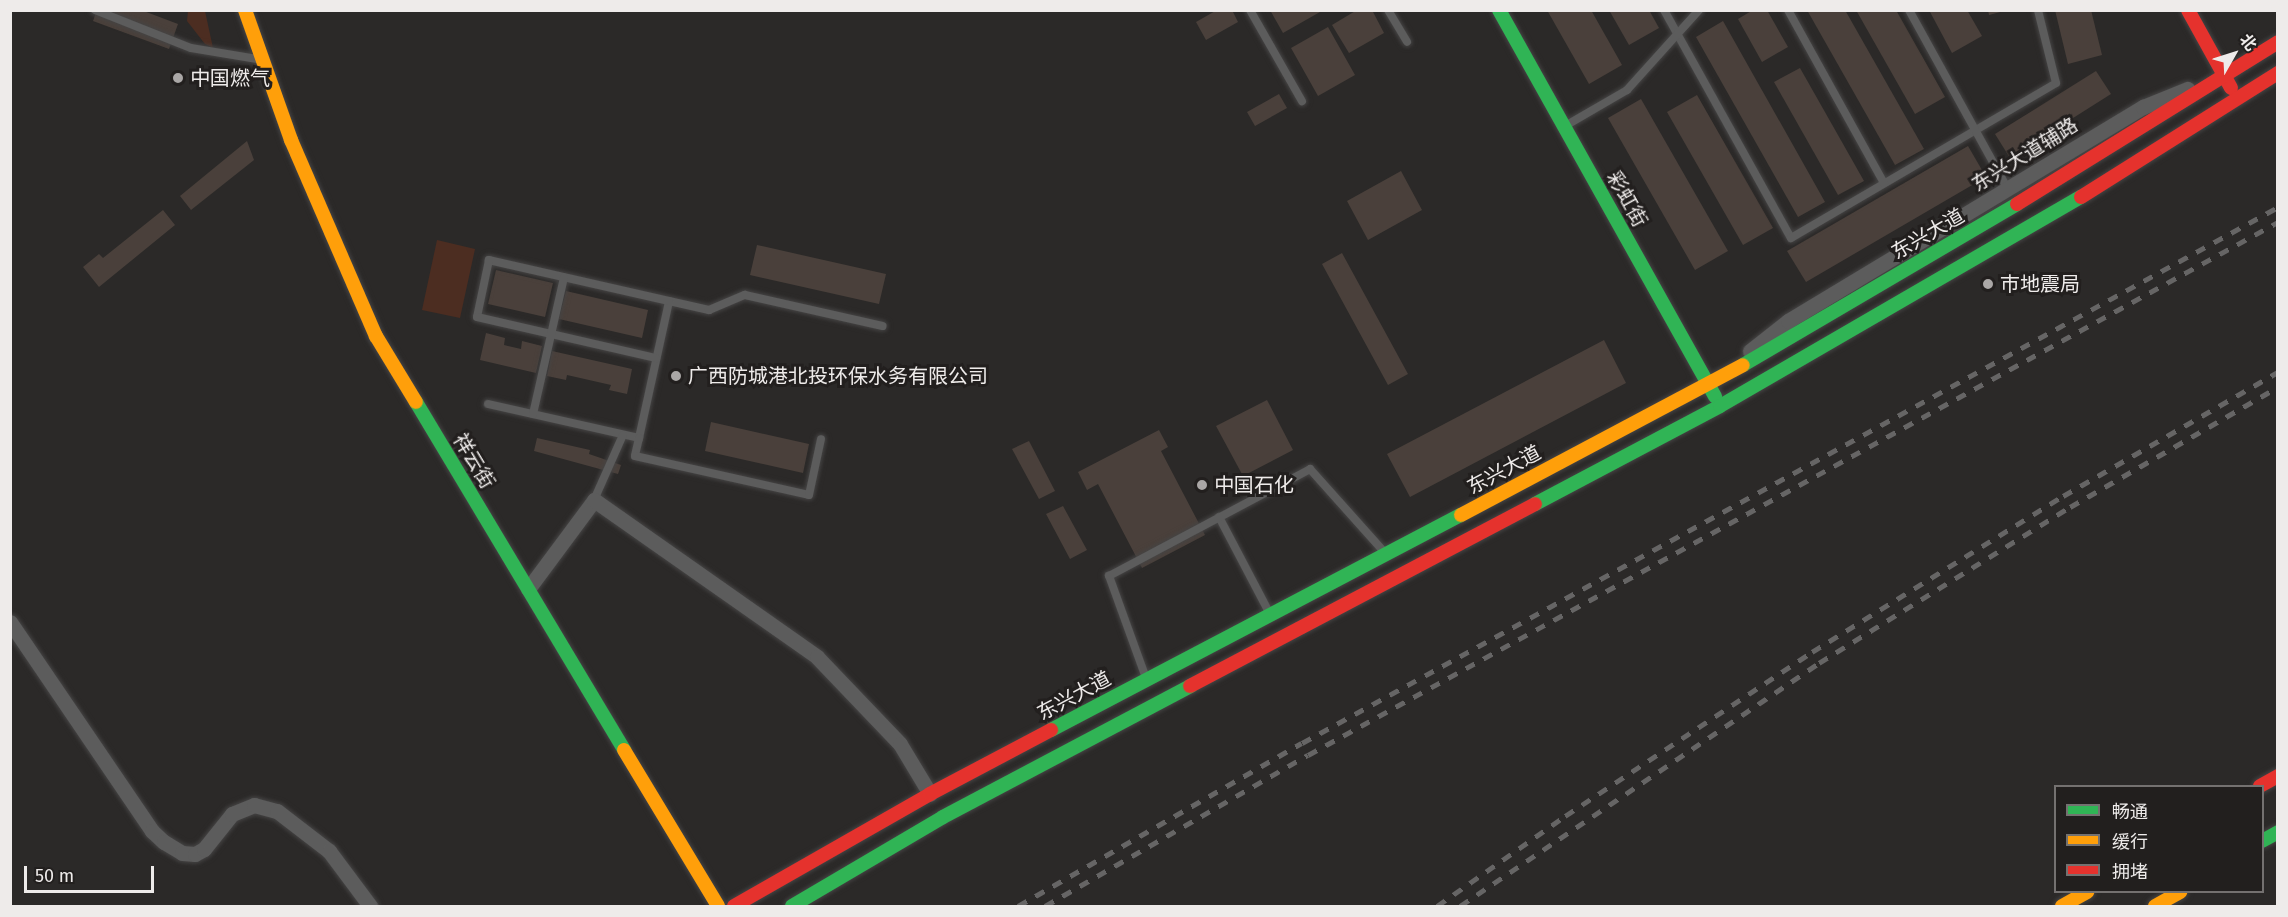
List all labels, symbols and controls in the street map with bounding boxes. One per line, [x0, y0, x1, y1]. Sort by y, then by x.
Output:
north arrow [2204, 24, 2264, 84]
text: 北 [2236, 30, 2261, 55]
place label: 中国燃气 [190, 66, 270, 90]
marker: 中国燃气 [171, 71, 185, 85]
street label: 东兴大道辅路 [1968, 113, 2082, 197]
street label: 彩虹街 [1602, 167, 1652, 231]
street label: 东兴大道 [1887, 204, 1969, 264]
place label: 巿地震局 [2000, 272, 2080, 296]
marker: 巿地震局 [1981, 277, 1995, 291]
place label: 广西防城港北投环保水务有限公司 [688, 364, 988, 388]
marker: 广西防城港北投环保水务有限公司 [669, 369, 683, 383]
street label: 祥云街 [448, 429, 500, 493]
street label: 东兴大道 [1463, 441, 1545, 499]
place label: 中国石化 [1214, 473, 1294, 497]
marker: 中国石化 [1195, 478, 1209, 492]
street label: 东兴大道 [1033, 667, 1115, 725]
legend [2054, 785, 2264, 893]
text: 畅通 [2112, 801, 2148, 823]
text: 缓行 [2112, 831, 2148, 853]
scale bar [27, 854, 158, 892]
text: 拥堵 [2112, 861, 2148, 883]
text: 50 m [35, 865, 74, 887]

